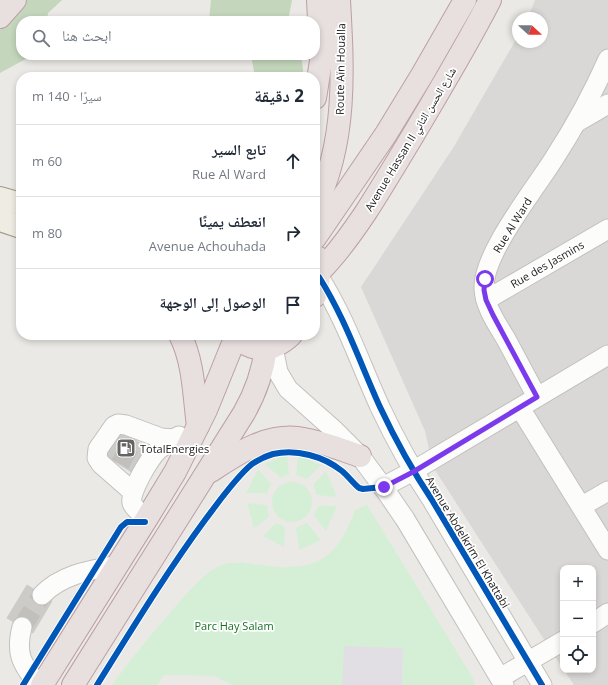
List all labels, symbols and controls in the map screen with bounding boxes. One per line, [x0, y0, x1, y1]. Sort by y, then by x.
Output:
north arrow [512, 12, 548, 48]
search box [16, 16, 320, 60]
street label: Route Aïn Houalla [332, 23, 348, 115]
text: ابحث هنا [62, 25, 112, 45]
icon: search [30, 27, 52, 49]
street label: Avenue Hassan II شارع الحسن الثاني [361, 64, 461, 215]
text: 2 دقيقة [254, 84, 304, 107]
text: سيرًا · 140 m [32, 87, 102, 105]
text: تابع السير [212, 139, 266, 159]
icon: ahead [282, 150, 304, 172]
text: 60 m [32, 152, 62, 170]
text: Rue Al Ward [192, 165, 266, 183]
street label: Rue Al Ward [489, 194, 535, 256]
text: انعطف يمينًا [198, 211, 266, 231]
icon: right [282, 222, 304, 244]
text: 80 m [32, 224, 62, 242]
text: Avenue Achouhada [149, 237, 266, 255]
street label: Rue des Jasmins [507, 237, 587, 291]
route start [476, 270, 494, 288]
text: الوصول إلى الوجهة [160, 292, 266, 312]
icon: arrive [282, 294, 304, 316]
fuel station icon: TotalEnergies [115, 437, 137, 459]
place label: TotalEnergies [140, 441, 209, 456]
street label: Avenue Abdelkrim El Khattabi [423, 473, 513, 611]
route end [375, 478, 393, 496]
map controls [560, 565, 596, 673]
button: + [560, 565, 596, 601]
button: − [560, 601, 596, 637]
park label: Parc Hay Salam [194, 618, 274, 633]
button: locate [560, 637, 596, 673]

